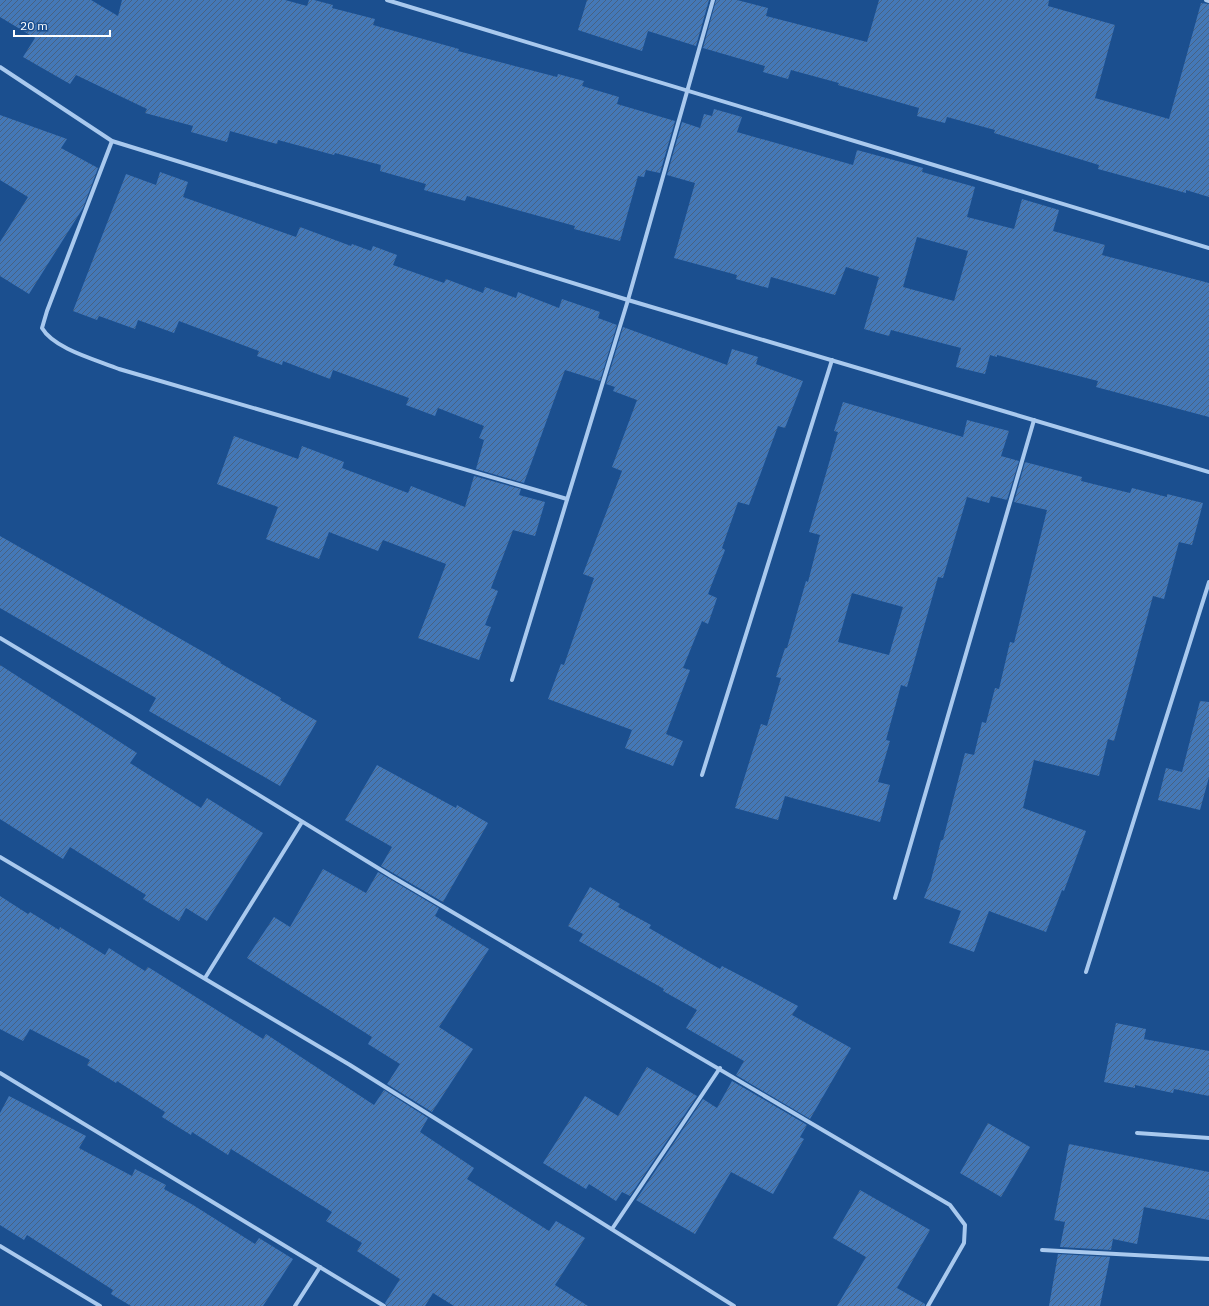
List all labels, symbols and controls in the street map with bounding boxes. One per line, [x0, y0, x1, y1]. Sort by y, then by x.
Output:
scale bar [14, 12, 110, 38]
text: 20 m [20, 18, 48, 33]

